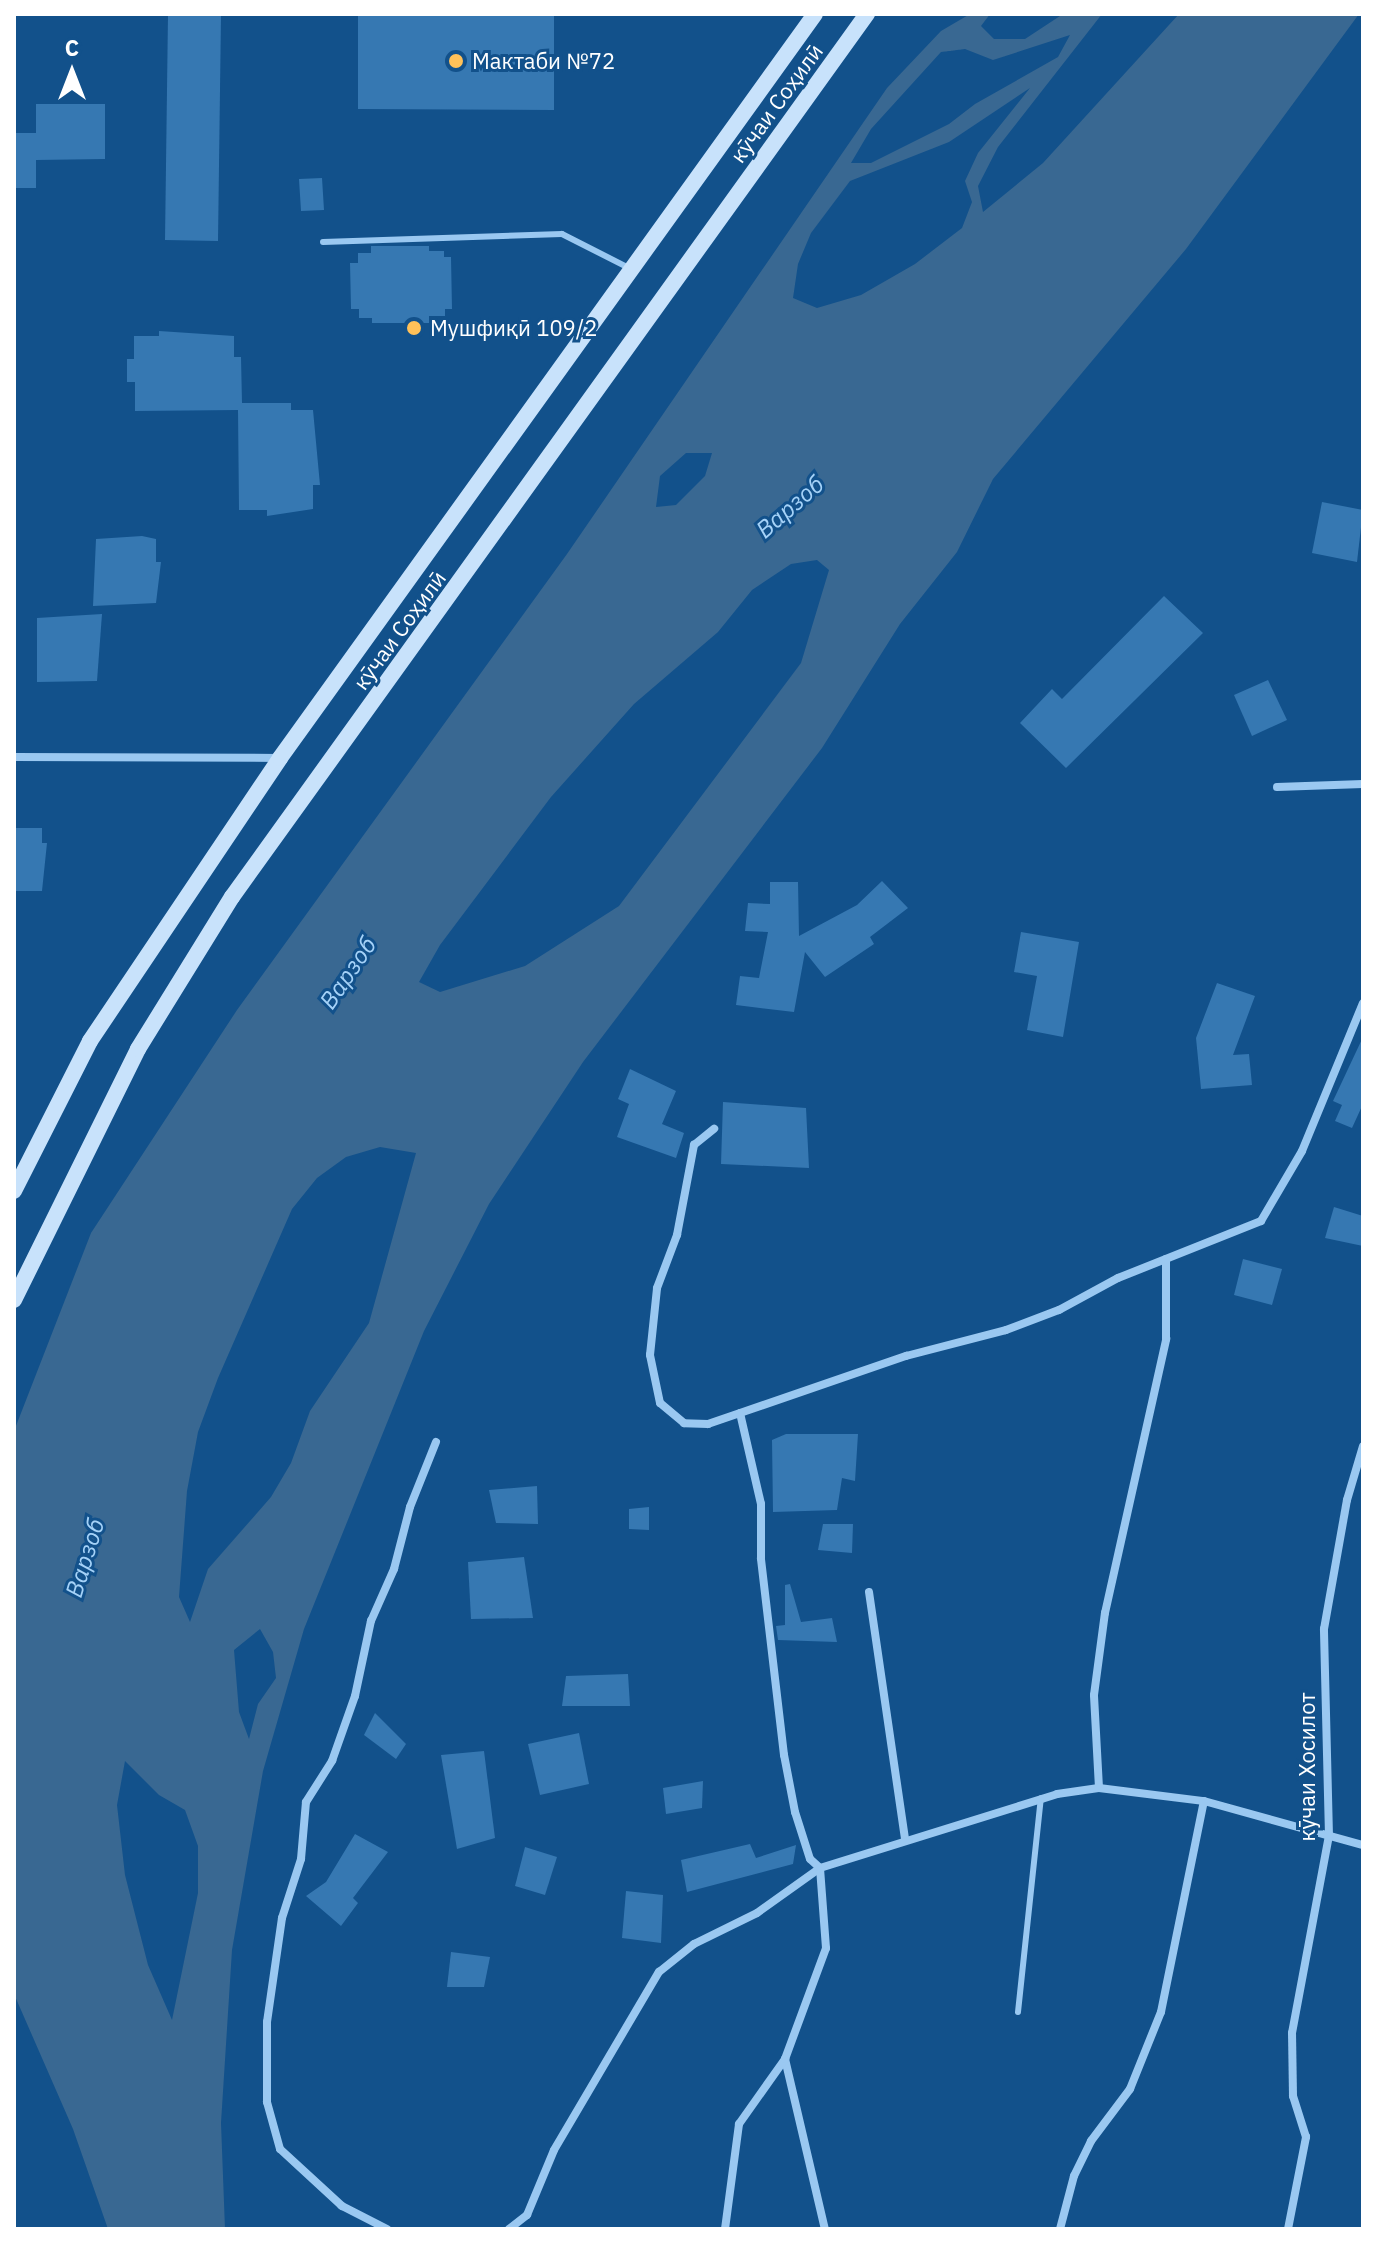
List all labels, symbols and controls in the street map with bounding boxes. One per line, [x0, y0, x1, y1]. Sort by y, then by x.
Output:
north arrow [32, 32, 112, 112]
text: С [65, 33, 79, 62]
street label: кӯчаи Соҳилӣ [724, 38, 828, 168]
place label: Мактаби №72 [472, 48, 615, 74]
marker: Мактаби №72 [447, 52, 465, 70]
place label: Мушфиқӣ 109/2 [430, 315, 597, 341]
marker: Мушфиқӣ 109/2 [405, 319, 423, 337]
water label: Варзоб [750, 470, 830, 544]
street label: кӯчаи Соҳилӣ [347, 565, 451, 695]
water label: Варзоб [314, 932, 382, 1014]
water label: Варзоб [59, 1515, 111, 1601]
street label: кӯчаи Хосилот [1294, 1692, 1320, 1842]

